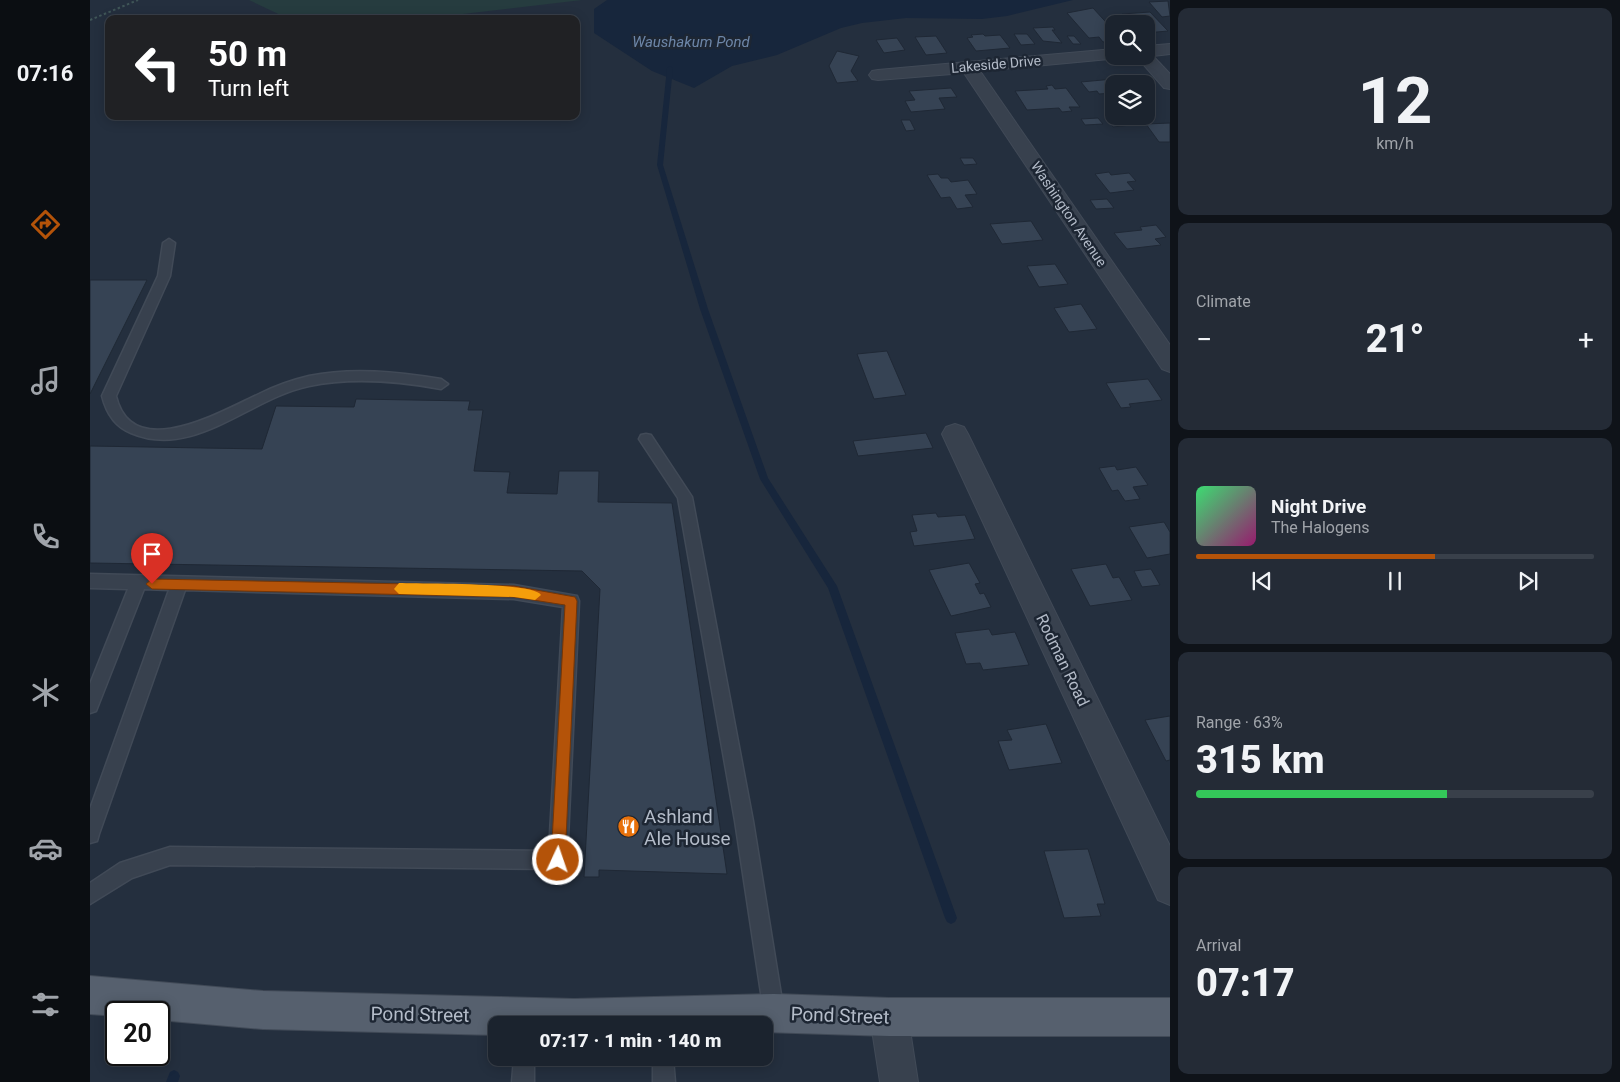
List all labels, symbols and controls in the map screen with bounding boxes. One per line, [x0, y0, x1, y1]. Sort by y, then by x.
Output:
map controls [1105, 15, 1155, 125]
button: search [1105, 15, 1155, 65]
water label: Waushakum Pond [632, 33, 751, 51]
text: 50 m [208, 34, 287, 75]
icon: left [125, 35, 190, 100]
street label: Lakeside Drive [950, 52, 1042, 76]
text: 07:16 [17, 61, 73, 86]
text: 12 [1358, 63, 1432, 139]
button: layers [1105, 75, 1155, 125]
text: Turn left [208, 76, 289, 101]
text: km/h [1376, 134, 1414, 153]
street label: Washington Avenue [1028, 158, 1110, 270]
icon: directions [28, 207, 63, 242]
text: Climate [1196, 292, 1251, 311]
text: 21° [1366, 317, 1424, 361]
text: − [1196, 323, 1212, 356]
text: + [1578, 323, 1594, 356]
icon: music [28, 363, 63, 398]
text: Night Drive [1271, 495, 1366, 518]
text: The Halogens [1271, 518, 1370, 537]
icon: phone [28, 519, 63, 554]
pin [131, 533, 173, 584]
icon: arrive [138, 540, 166, 568]
icon: previous [1248, 567, 1276, 595]
icon: pause [1381, 567, 1409, 595]
icon: next [1514, 567, 1542, 595]
street label: Rodman Road [1032, 611, 1093, 709]
icon: climate [28, 675, 63, 710]
text: Range · 63% [1196, 713, 1283, 732]
text: 315 km [1196, 738, 1325, 782]
place label: Ashland Ale House [644, 805, 731, 850]
restaurant icon: Ashland Ale House [616, 815, 640, 839]
icon: car [28, 831, 63, 866]
position arrow [531, 833, 583, 885]
text: Arrival [1196, 936, 1241, 955]
text: 07:17 [1196, 961, 1295, 1005]
icon: filters [28, 987, 63, 1022]
speed limit sign: 20 [105, 1001, 170, 1066]
street label: Pond Street [370, 1002, 470, 1027]
street label: Pond Street [790, 1002, 890, 1029]
text: 07:17 · 1 min · 140 m [539, 1029, 722, 1052]

